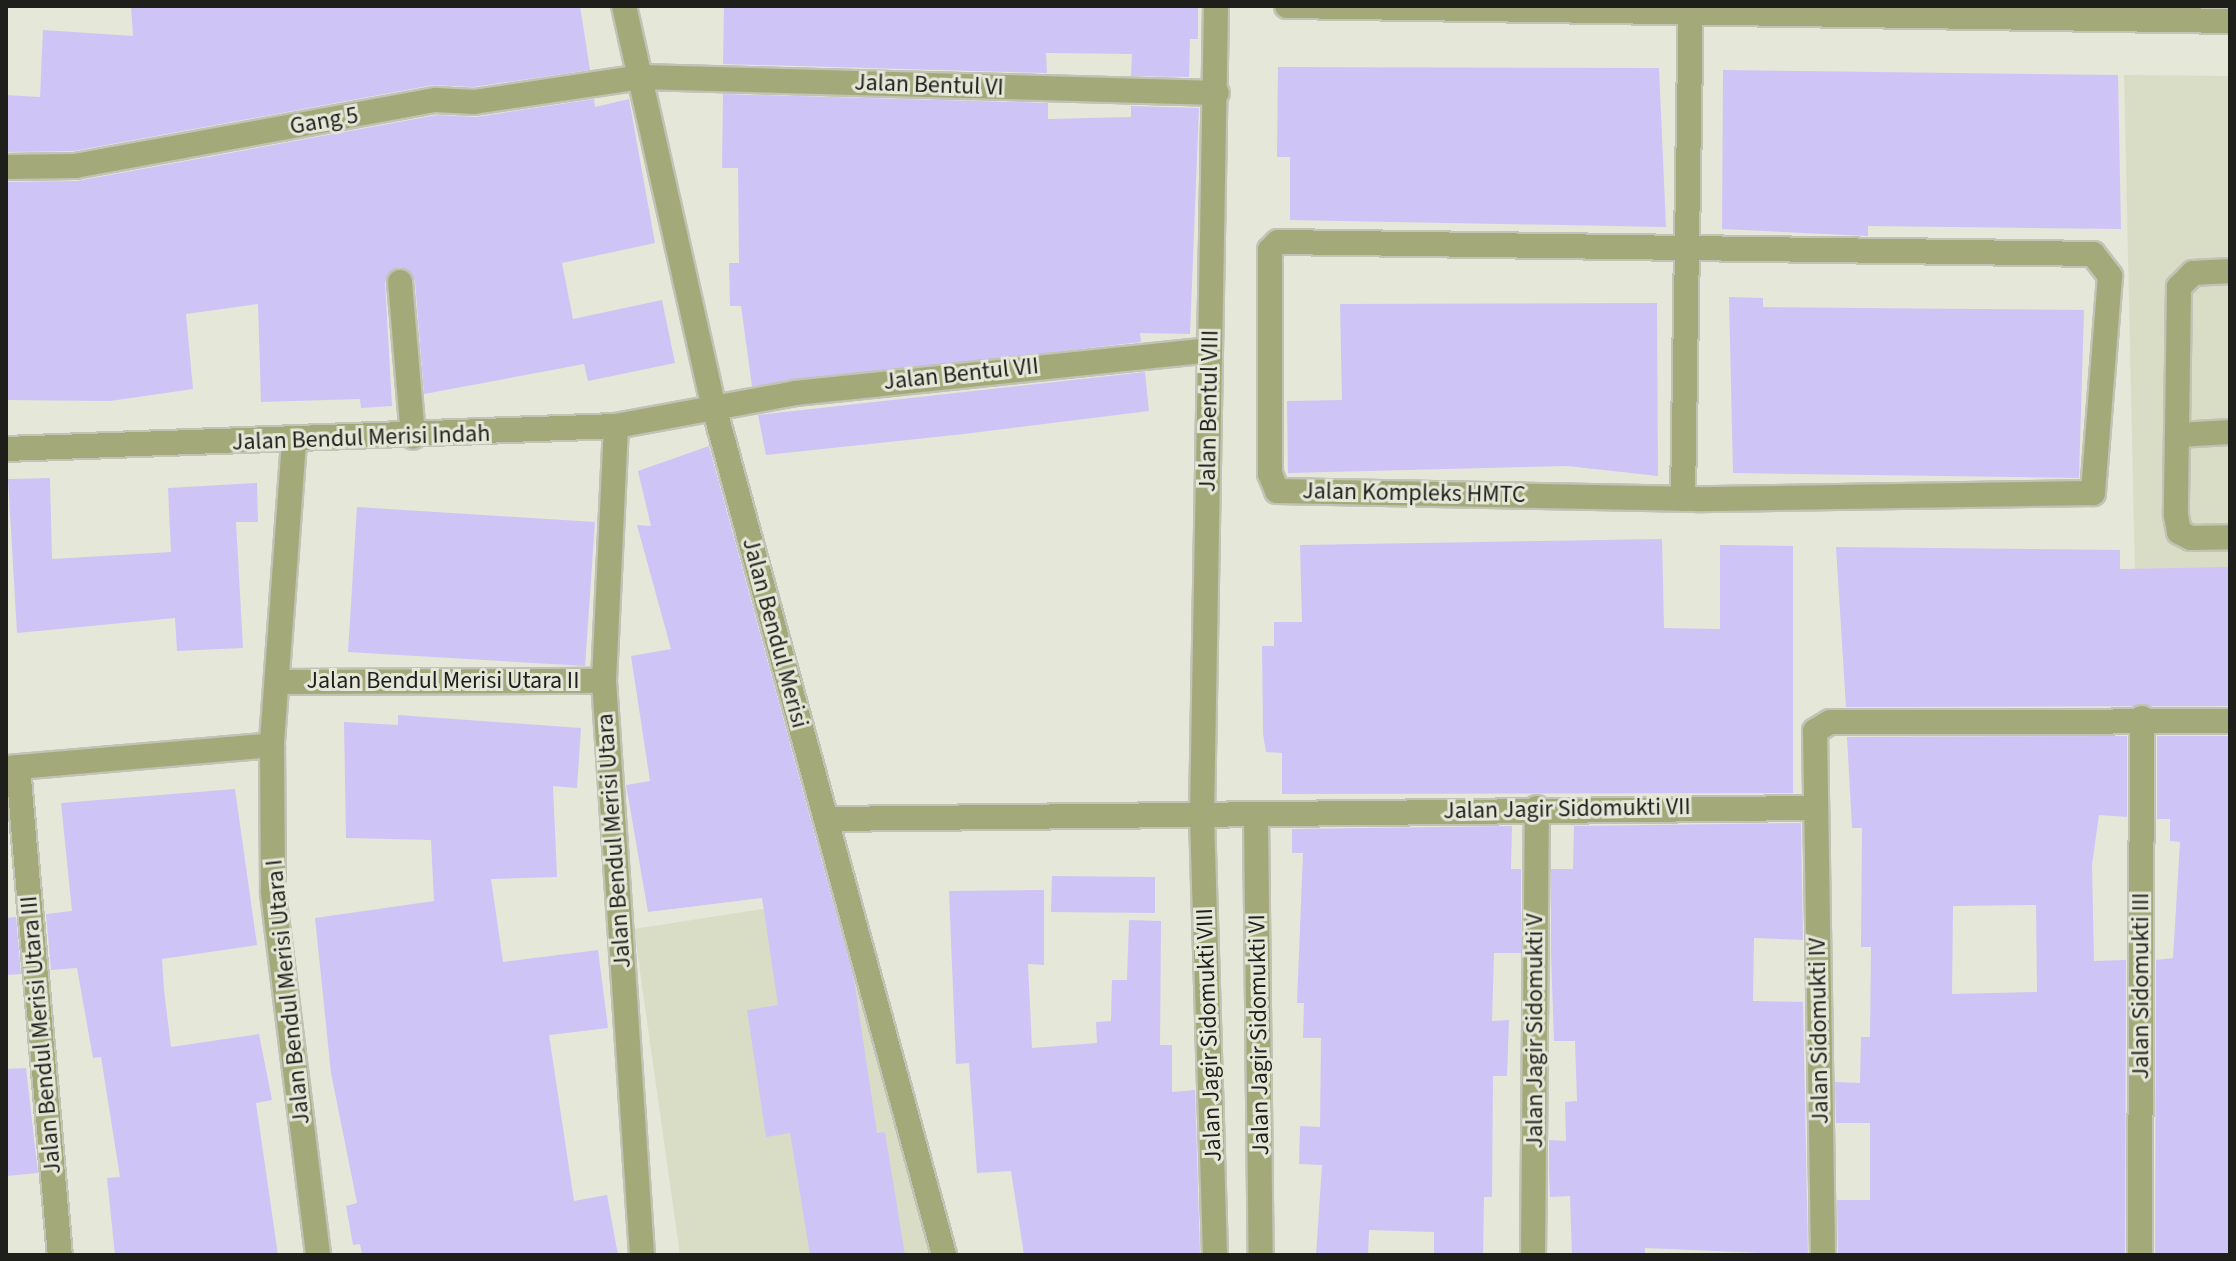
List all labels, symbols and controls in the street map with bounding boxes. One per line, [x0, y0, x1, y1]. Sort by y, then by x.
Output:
street label: Jalan Bentul VI [854, 68, 1004, 102]
street label: Gang 5 [288, 101, 360, 141]
street label: Jalan Bentul VIII [1193, 330, 1225, 492]
street label: Jalan Bentul VII [882, 352, 1040, 396]
street label: Jalan Bendul Merisi Indah [231, 419, 491, 457]
street label: Jalan Kompleks HMTC [1302, 477, 1526, 509]
street label: Jalan Bendul Merisi [736, 535, 814, 731]
street label: Jalan Bendul Merisi Utara II [307, 667, 579, 695]
street label: Jalan Bendul Merisi Utara [591, 713, 637, 969]
street label: Jalan Jagir Sidomukti VII [1443, 792, 1691, 826]
street label: Jalan Bendul Merisi Utara I [260, 858, 316, 1126]
street label: Jalan Sidomukti III [2127, 893, 2155, 1079]
street label: Jalan Bendul Merisi Utara III [14, 895, 68, 1175]
street label: Jalan Jagir Sidomukti VIII [1190, 908, 1228, 1162]
street label: Jalan Jagir Sidomukti V [1521, 913, 1549, 1149]
street label: Jalan Jagir Sidomukti VI [1242, 914, 1276, 1156]
street label: Jalan Sidomukti IV [1803, 937, 1835, 1125]

